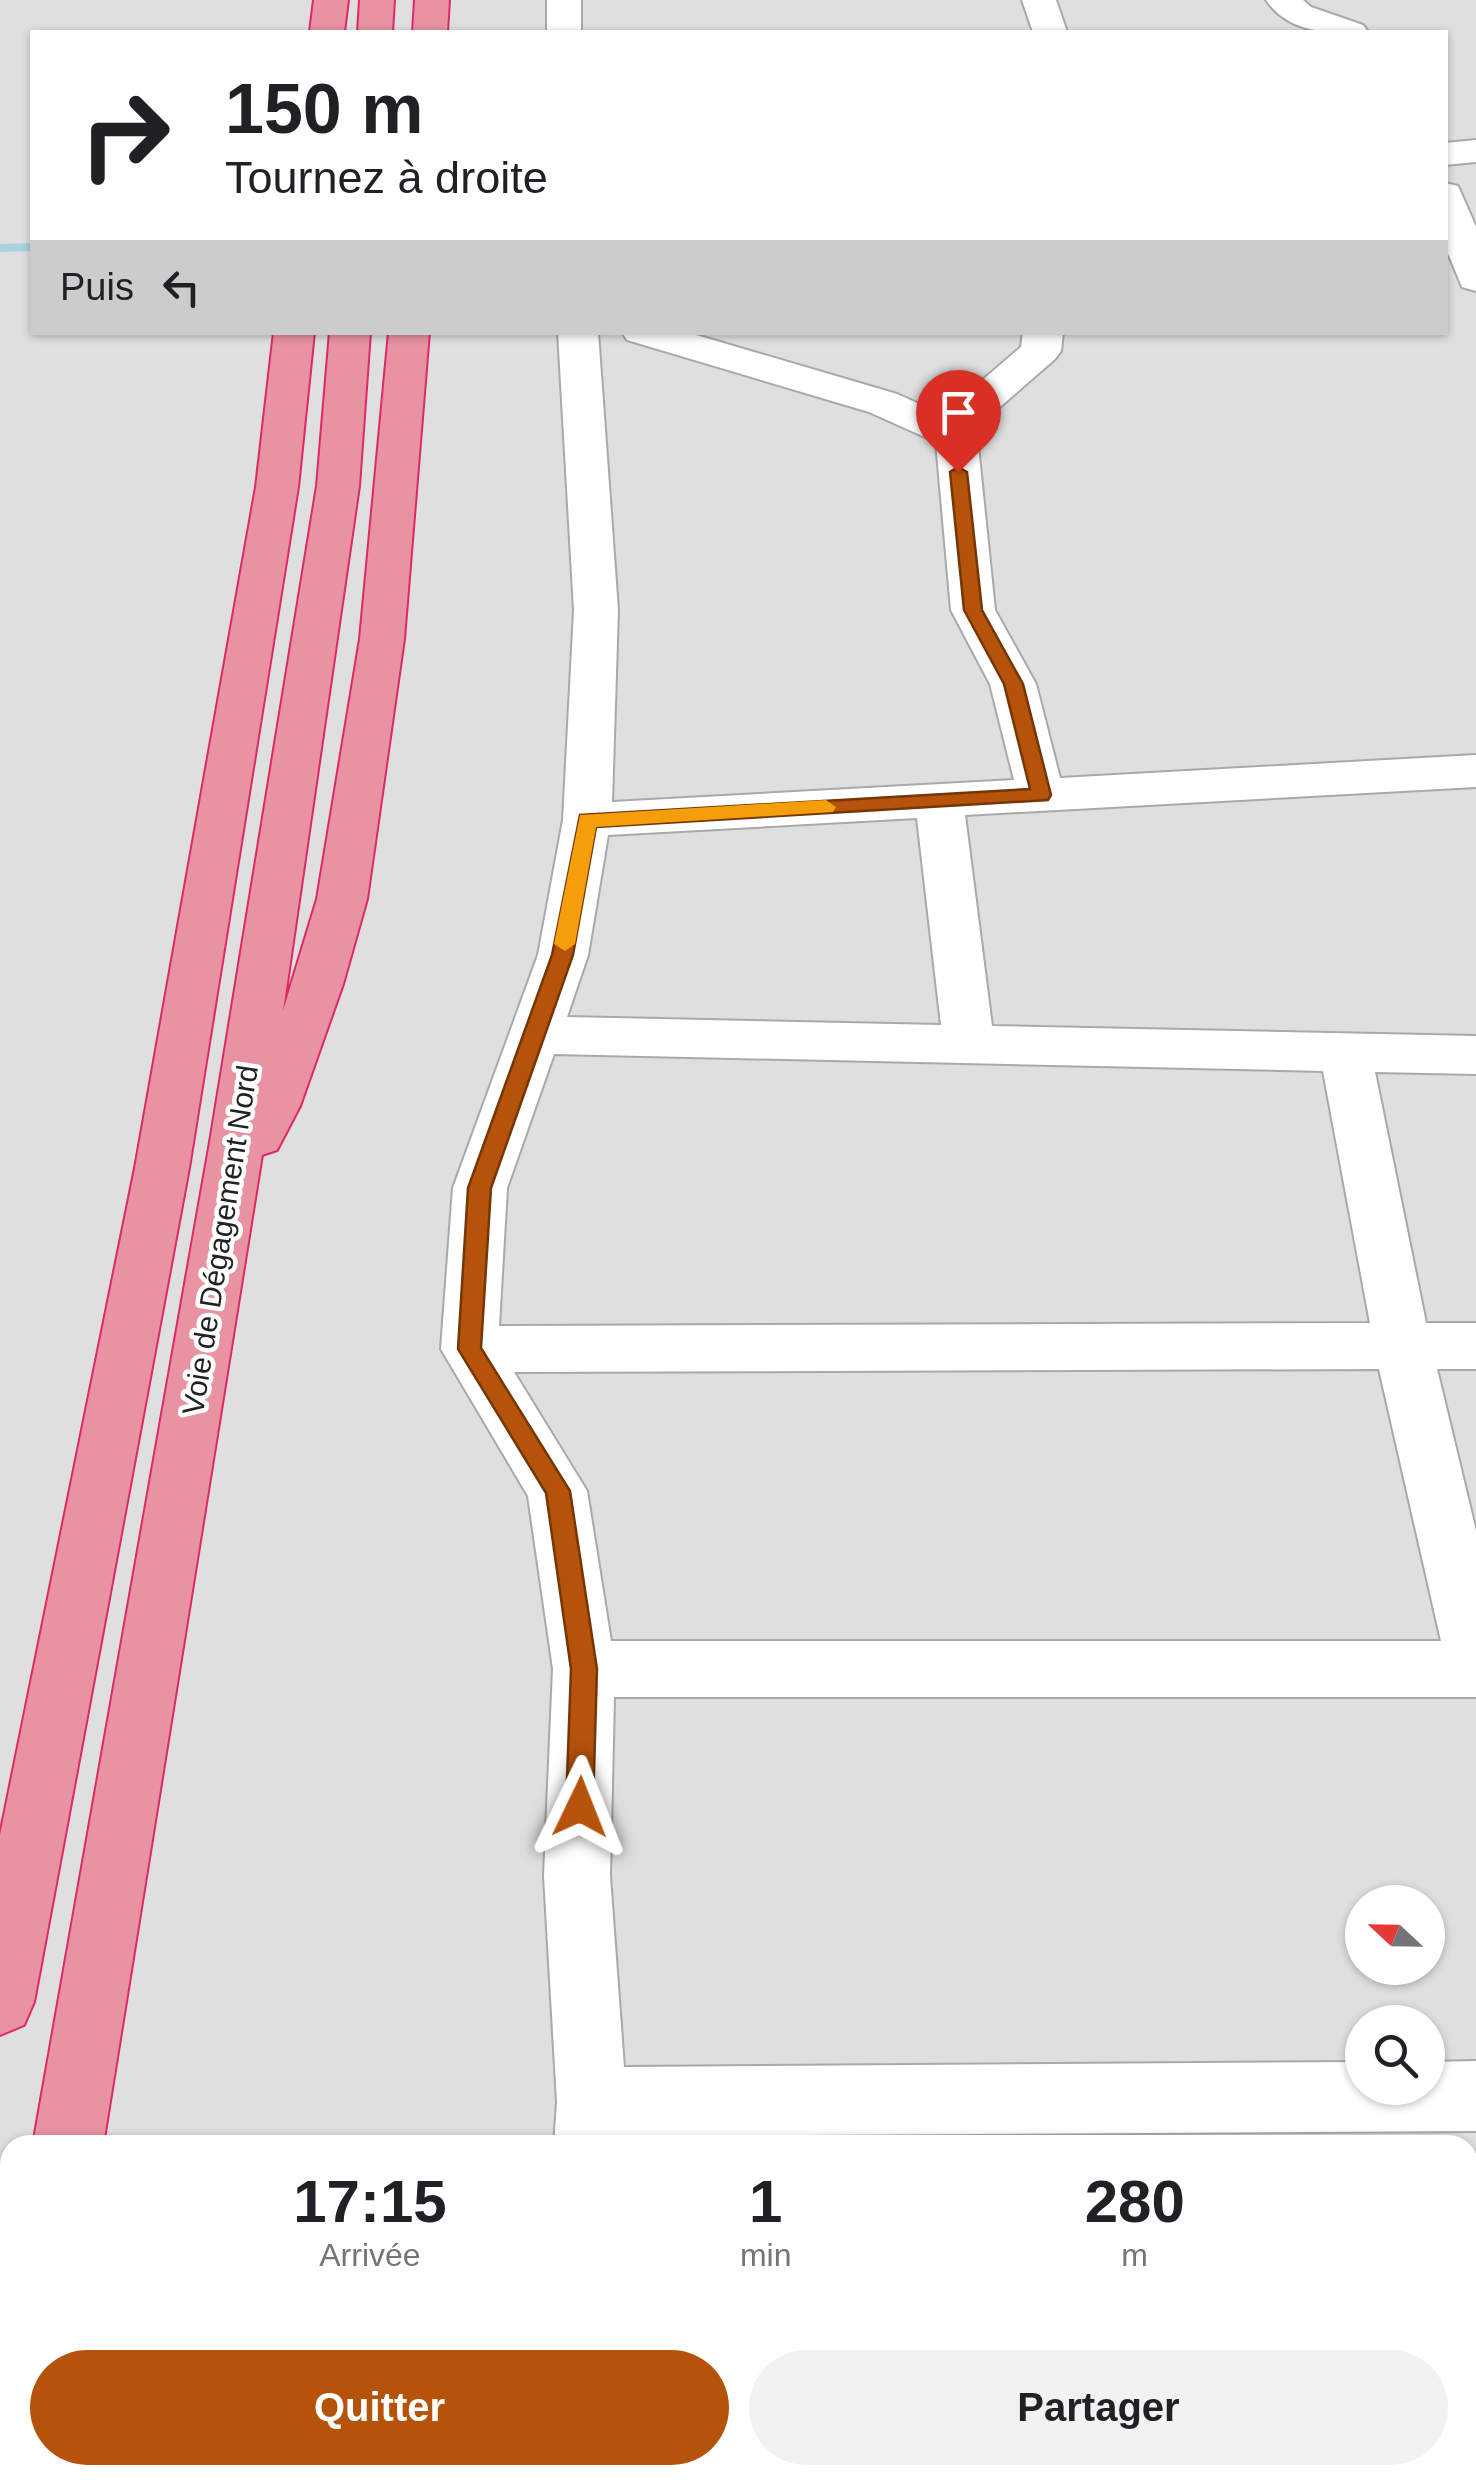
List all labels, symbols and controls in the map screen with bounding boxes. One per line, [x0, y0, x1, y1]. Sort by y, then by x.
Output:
icon: right [60, 70, 190, 200]
text: 150 m [225, 70, 423, 148]
text: Tournez à droite [225, 152, 548, 203]
icon: left [154, 260, 209, 315]
text: Puis [60, 266, 134, 308]
pin [916, 370, 1001, 473]
icon: arrive [931, 385, 986, 440]
street label: Voie de Dégagement Nord [176, 1063, 264, 1417]
position arrow [528, 1755, 632, 1859]
north arrow [1345, 1885, 1445, 1985]
map controls [1345, 1885, 1445, 2105]
button: search [1345, 2005, 1445, 2105]
text: 17:15 [293, 2168, 447, 2235]
text: 1 [749, 2168, 782, 2235]
text: 280 [1085, 2168, 1185, 2235]
text: Arrivée [319, 2237, 421, 2273]
text: min [740, 2237, 791, 2273]
text: m [1121, 2237, 1148, 2273]
button: Quitter [30, 2350, 729, 2465]
button: Partager [749, 2350, 1448, 2465]

